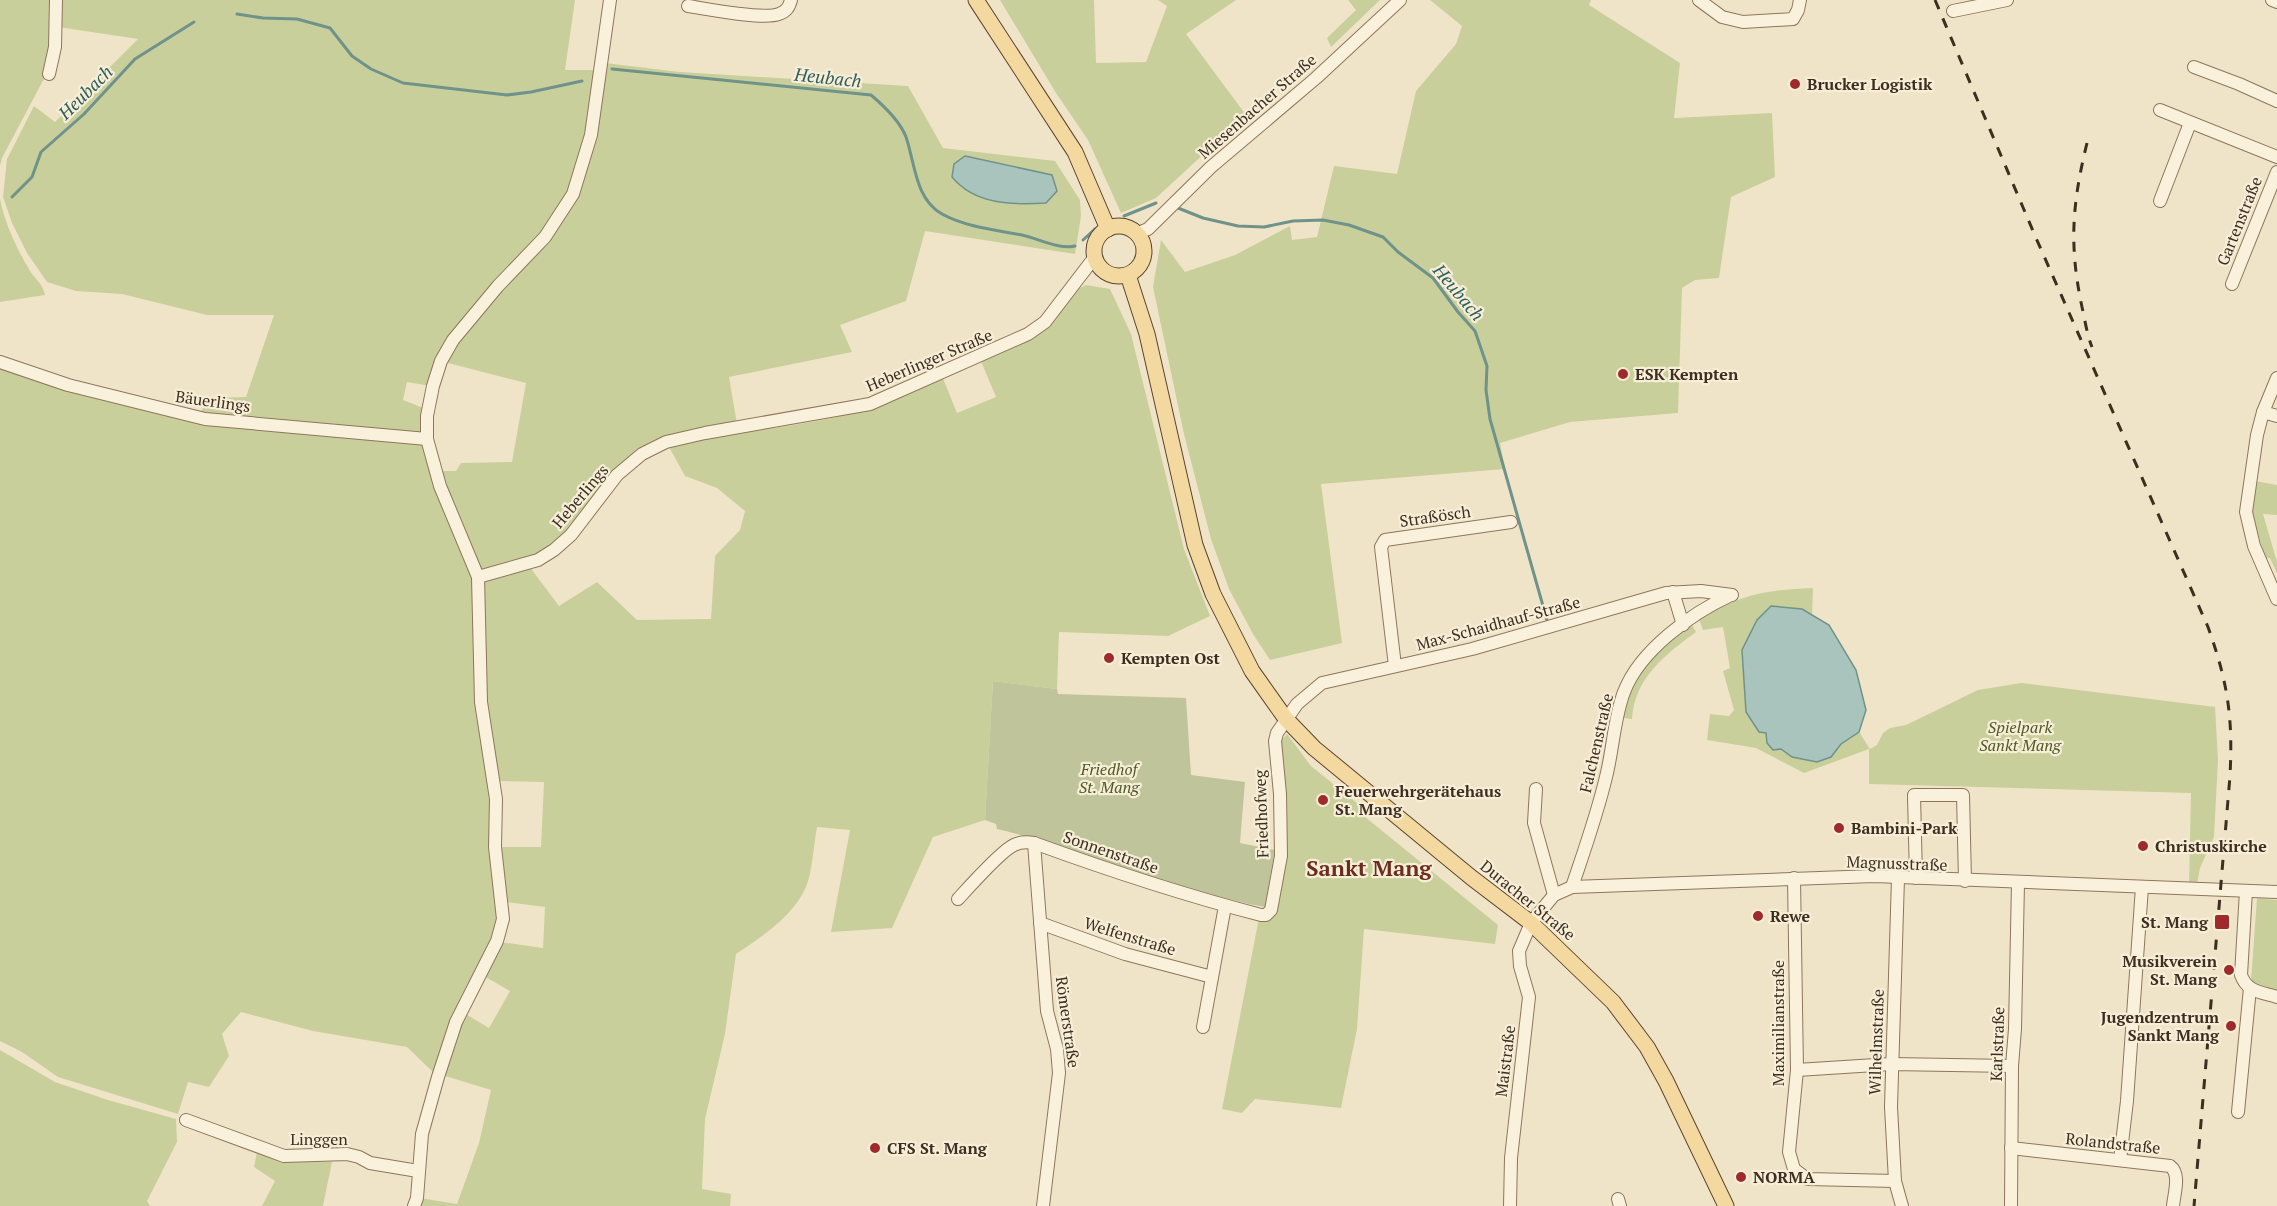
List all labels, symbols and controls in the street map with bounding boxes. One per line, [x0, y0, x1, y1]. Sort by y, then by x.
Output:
street label: Miesenbacher Straße [1193, 49, 1321, 163]
water label: Heubach [52, 60, 117, 125]
water label: Heubach [792, 61, 863, 92]
place label: Brucker Logistik [1807, 73, 1933, 95]
marker: Brucker Logistik [1788, 77, 1802, 91]
street label: Gartenstraße [2211, 173, 2267, 269]
water label: Heubach [1427, 258, 1490, 326]
street label: Heberlinger Straße [862, 323, 996, 397]
place label: ESK Kempten [1635, 363, 1739, 385]
marker: ESK Kempten [1616, 367, 1630, 381]
street label: Bäuerlings [174, 385, 252, 417]
street label: Heberlings [547, 459, 613, 533]
street label: Straßösch [1398, 500, 1473, 532]
street label: Max-Schaidhauf-Straße [1414, 590, 1582, 656]
place label: Kempten Ost [1121, 647, 1221, 669]
marker: Kempten Ost [1102, 651, 1116, 665]
street label: Falchenstraße [1574, 691, 1618, 795]
park label: Spielpark Sankt Mang [1979, 716, 2062, 756]
park label: Friedhof St. Mang [1079, 758, 1141, 798]
street label: Friedhofweg [1248, 769, 1274, 858]
place label: Feuerwehrgerätehaus St. Mang [1335, 780, 1501, 820]
marker: Feuerwehrgerätehaus St. Mang [1316, 793, 1330, 807]
place label: Bambini-Park [1851, 817, 1958, 839]
marker: Bambini-Park [1832, 821, 1846, 835]
street label: Sonnenstraße [1060, 825, 1162, 879]
place label: Christuskirche [2155, 835, 2267, 857]
marker: Christuskirche [2136, 839, 2150, 853]
street label: Magnusstraße [1846, 850, 1948, 876]
district label: Sankt Mang [1306, 853, 1432, 882]
street label: Duracher Straße [1476, 855, 1580, 945]
place label: Rewe [1770, 905, 1811, 927]
marker: Rewe [1751, 909, 1765, 923]
place label: St. Mang [2141, 911, 2209, 933]
street label: Welfenstraße [1081, 912, 1179, 960]
marker: St. Mang [2213, 913, 2231, 931]
place label: Musikverein St. Mang [2122, 950, 2218, 990]
street label: Maximilianstraße [1767, 960, 1789, 1086]
marker: Musikverein St. Mang [2222, 963, 2236, 977]
street label: Römerstraße [1051, 975, 1085, 1069]
street label: Wilhelmstraße [1863, 989, 1889, 1095]
street label: Karlstraße [1985, 1006, 2009, 1082]
place label: Jugendzentrum Sankt Mang [2101, 1006, 2220, 1046]
marker: Jugendzentrum Sankt Mang [2224, 1019, 2238, 1033]
street label: Maistraße [1490, 1024, 1520, 1098]
street label: Rolandstraße [2064, 1127, 2162, 1159]
street label: Linggen [290, 1128, 348, 1150]
place label: CFS St. Mang [887, 1137, 988, 1159]
marker: CFS St. Mang [868, 1141, 882, 1155]
place label: NORMA [1753, 1166, 1815, 1188]
marker: NORMA [1734, 1170, 1748, 1184]

